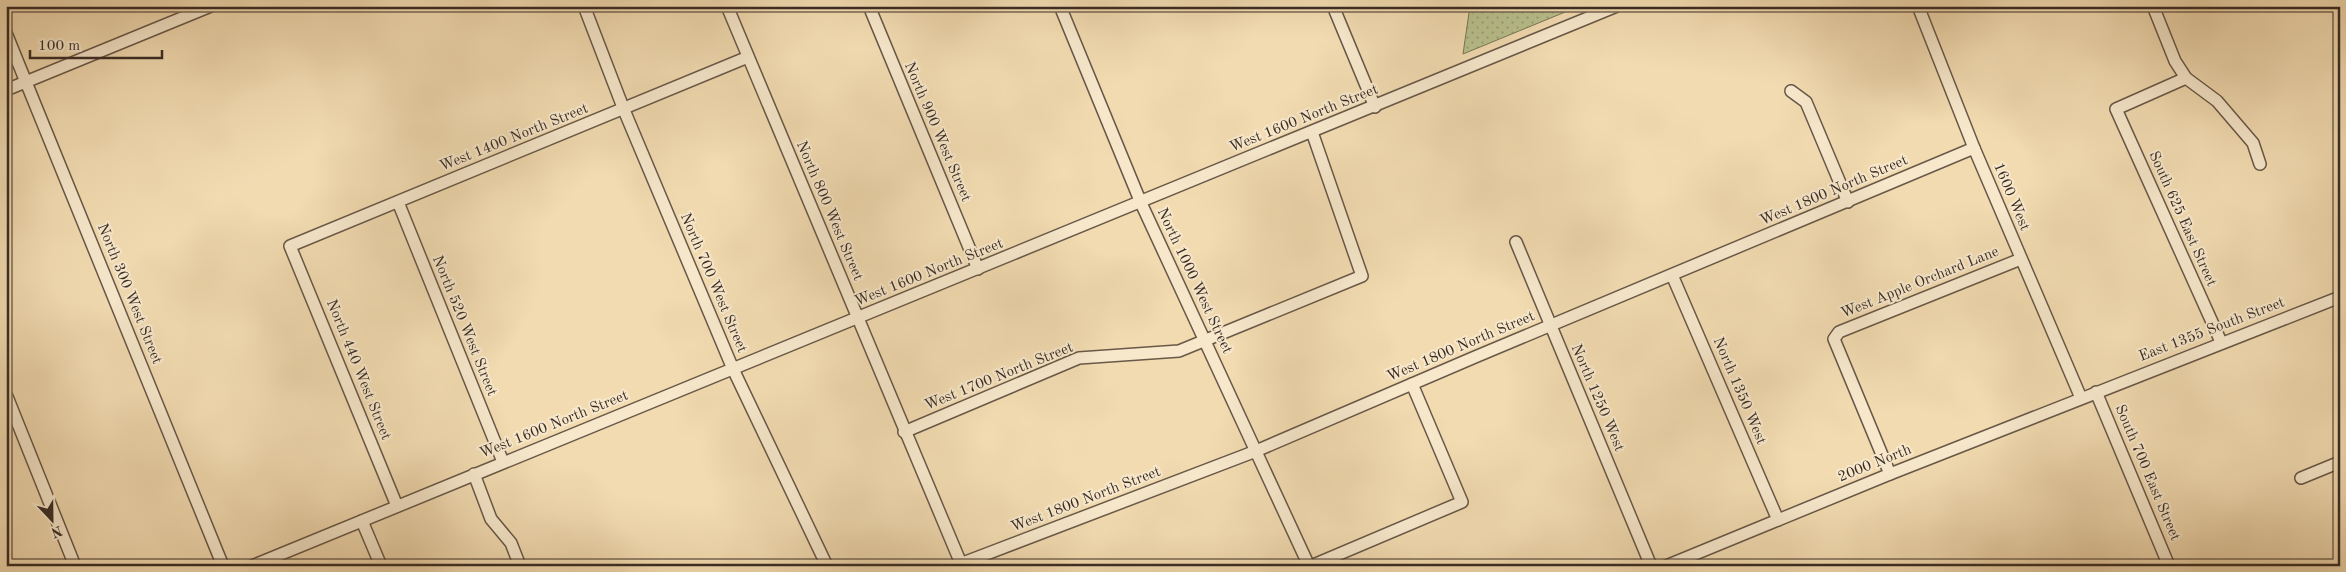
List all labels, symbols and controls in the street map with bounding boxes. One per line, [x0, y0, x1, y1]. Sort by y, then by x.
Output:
scale bar [30, 28, 162, 60]
text: 100 m [38, 39, 80, 54]
street label: North 900 West Street [901, 60, 973, 204]
street label: West 1600 North Street [1228, 82, 1380, 156]
street label: West 1400 North Street [438, 101, 590, 175]
street label: North 800 West Street [793, 139, 865, 283]
street label: South 625 East Street [2145, 149, 2219, 289]
street label: West 1800 North Street [1758, 153, 1910, 229]
street label: 1600 West [1990, 161, 2032, 233]
street label: North 1000 West Street [1154, 206, 1234, 356]
street label: North 700 West Street [677, 211, 749, 355]
street label: North 300 West Street [94, 222, 164, 366]
street label: West 1600 North Street [853, 236, 1005, 310]
street label: West Apple Orchard Lane [1839, 244, 2001, 322]
street label: North 520 West Street [429, 254, 499, 398]
street label: East 1355 South Street [2137, 295, 2287, 365]
street label: North 440 West Street [323, 298, 393, 442]
street label: West 1800 North Street [1385, 309, 1537, 385]
street label: North 1350 West [1710, 335, 1768, 447]
street label: West 1700 North Street [923, 340, 1075, 414]
street label: North 1250 West [1568, 342, 1626, 454]
street label: West 1600 North Street [478, 388, 630, 462]
street label: South 700 East Street [2112, 403, 2182, 543]
street label: 2000 North [1836, 443, 1914, 485]
street label: West 1800 North Street [1009, 465, 1163, 535]
north arrow [28, 494, 78, 544]
text: N [49, 523, 64, 540]

